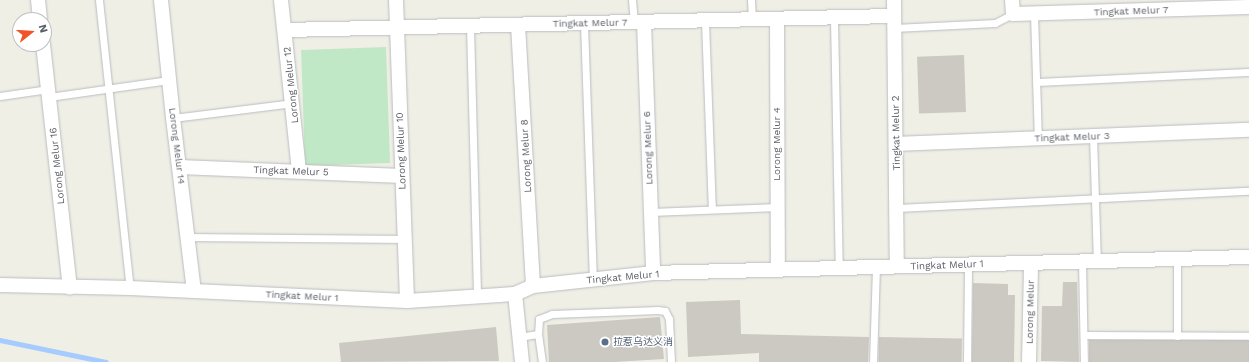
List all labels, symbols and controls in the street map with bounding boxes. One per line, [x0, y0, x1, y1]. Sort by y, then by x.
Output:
street label: Tingkat Melur 7 [1093, 4, 1169, 18]
north arrow [12, 12, 52, 52]
street label: Tingkat Melur 7 [552, 16, 628, 30]
text: N [36, 23, 50, 34]
street label: Lorong Melur 12 [281, 46, 301, 124]
street label: Tingkat Melur 2 [889, 95, 903, 171]
street label: Lorong Melur 14 [166, 107, 188, 185]
street label: Lorong Melur 4 [771, 107, 783, 181]
street label: Lorong Melur 6 [641, 111, 655, 185]
street label: Lorong Melur 10 [394, 112, 408, 190]
street label: Lorong Melur 8 [518, 119, 534, 193]
street label: Lorong Melur 16 [47, 127, 67, 205]
street label: Tingkat Melur 3 [1034, 130, 1110, 144]
street label: Tingkat Melur 5 [253, 164, 329, 178]
street label: Tingkat Melur 1 [910, 258, 984, 272]
street label: Tingkat Melur 1 [586, 268, 660, 286]
street label: Lorong Melur [1023, 280, 1037, 344]
street label: Tingkat Melur 1 [265, 288, 339, 304]
place label: 拉惹乌达义消 [613, 336, 673, 348]
marker: 拉惹乌达义消 [600, 337, 610, 347]

